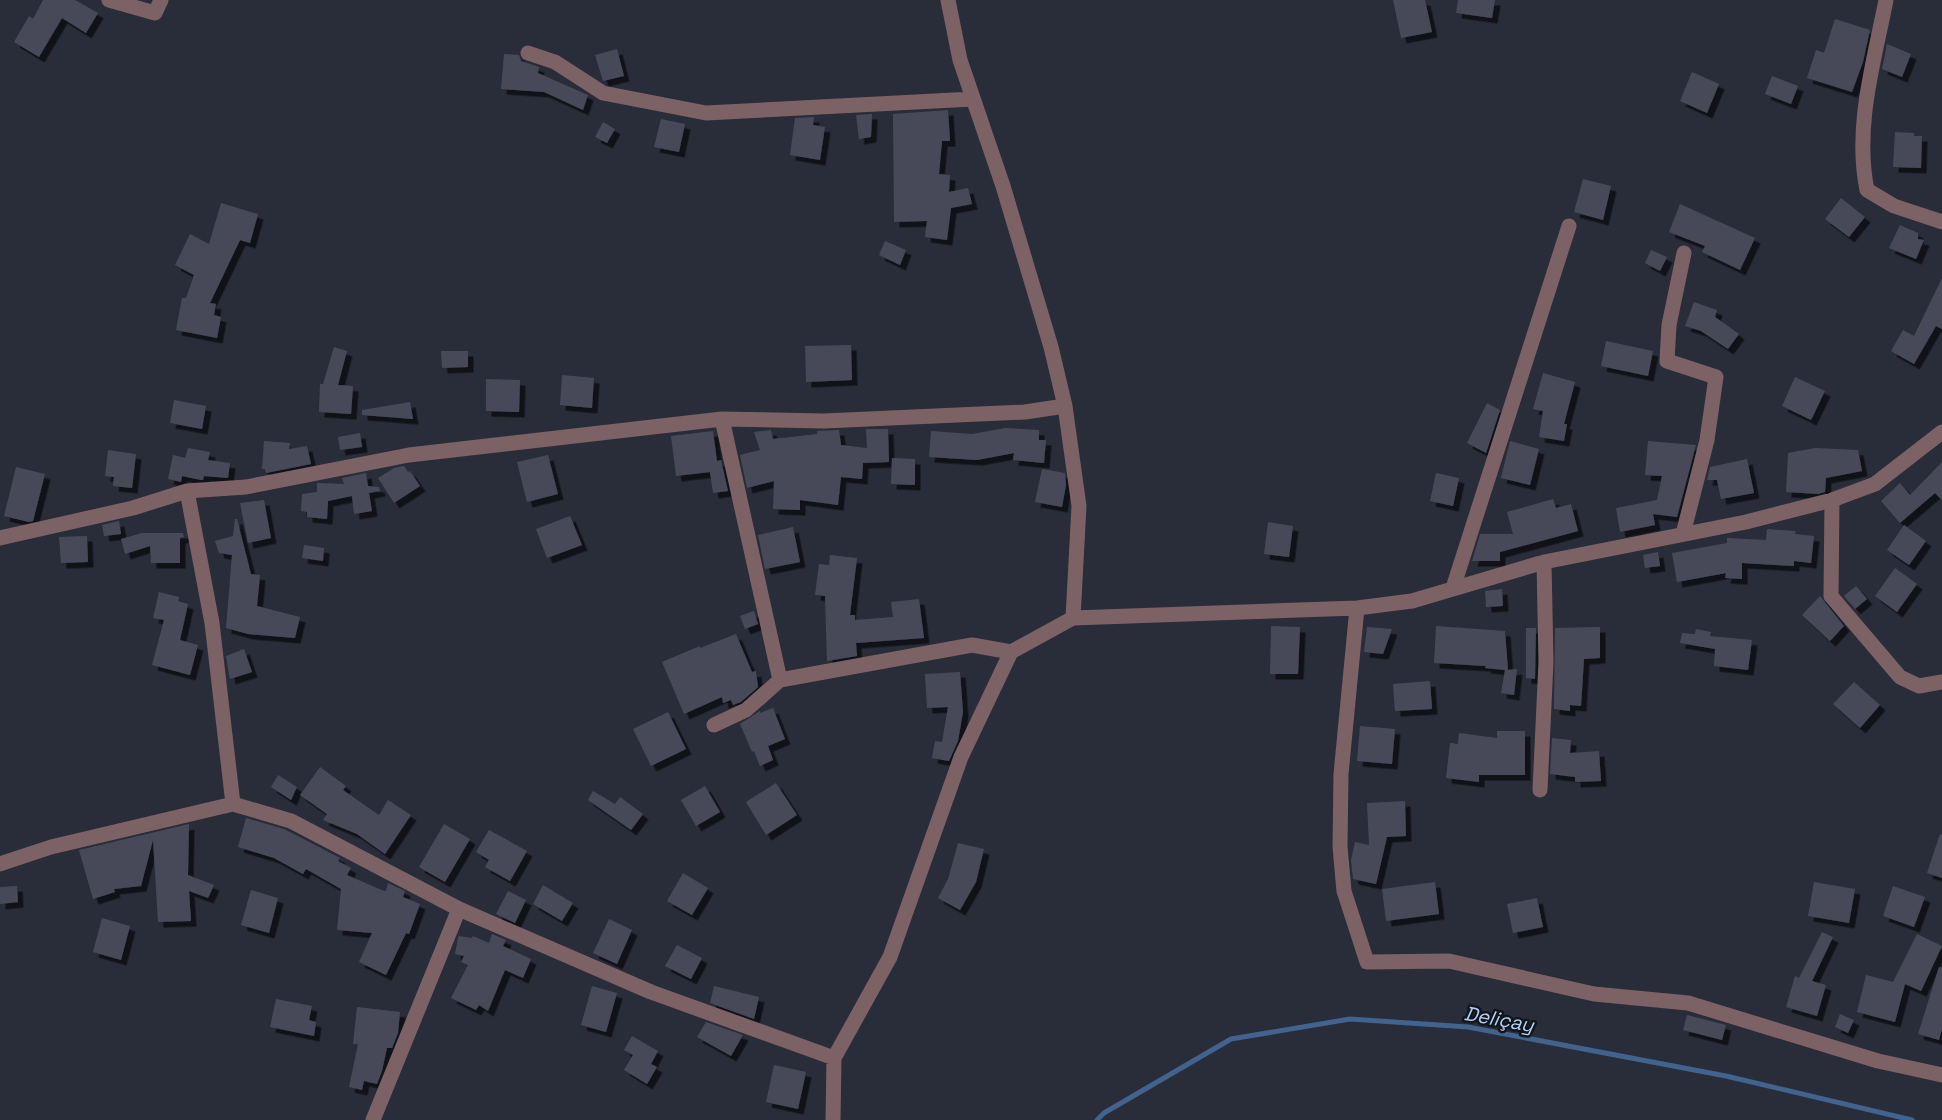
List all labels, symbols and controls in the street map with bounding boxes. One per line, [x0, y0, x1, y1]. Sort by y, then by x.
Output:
water label: Deliçay [1462, 1000, 1538, 1038]

